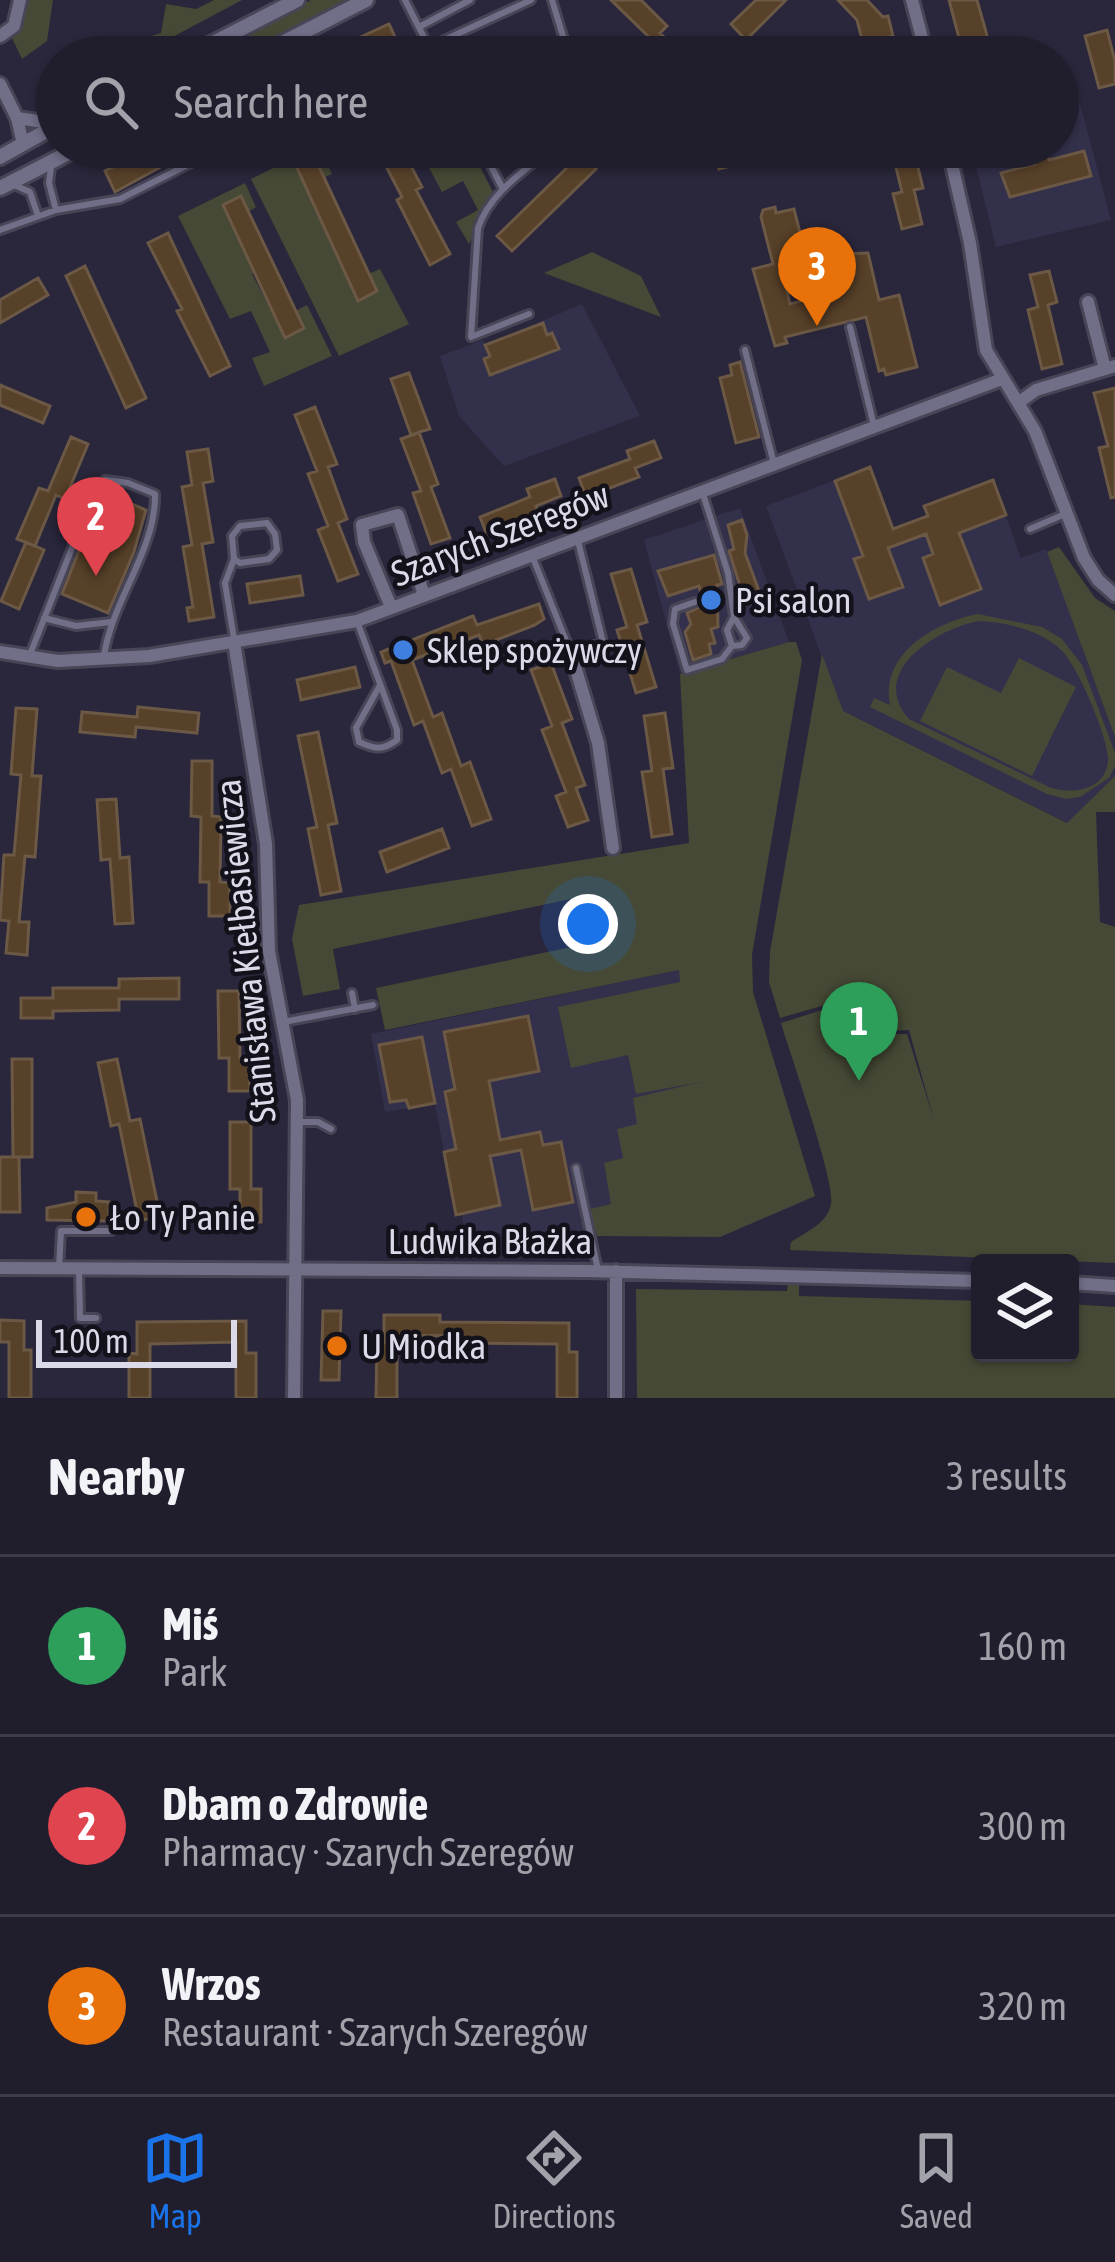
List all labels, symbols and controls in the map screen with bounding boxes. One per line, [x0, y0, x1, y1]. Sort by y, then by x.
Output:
search box [36, 36, 1079, 168]
icon: search [78, 69, 144, 135]
text: Search here [174, 76, 368, 128]
pin: 3 [778, 227, 856, 326]
street label: Szarych Szeregów [385, 473, 615, 595]
pin: 2 [57, 477, 135, 576]
place label: Psi salon [735, 579, 852, 621]
marker: Psi salon [698, 587, 724, 613]
place label: Sklep spożywczy [427, 629, 642, 671]
marker: Sklep spożywczy [390, 637, 416, 663]
street label: Stanisława Kiełbasiewicza [206, 777, 284, 1125]
your location [558, 894, 618, 954]
pin: 1 [820, 982, 898, 1081]
place label: Ło Ty Panie [110, 1196, 256, 1238]
marker: Ło Ty Panie [73, 1204, 99, 1230]
street label: Ludwika Błażka [388, 1220, 592, 1262]
map controls [971, 1254, 1079, 1362]
button: layers [971, 1254, 1079, 1362]
scale bar [36, 1314, 237, 1367]
text: 100 m [54, 1322, 129, 1360]
place label: U Miodka [361, 1325, 486, 1367]
marker: U Miodka [324, 1333, 350, 1359]
text: Nearby [48, 1447, 185, 1506]
text: 3 results [946, 1454, 1067, 1498]
text: Miś [162, 1598, 218, 1650]
text: 1 [78, 1624, 96, 1668]
text: 160 m [979, 1624, 1067, 1668]
text: Park [162, 1650, 227, 1694]
text: Dbam o Zdrowie [162, 1778, 429, 1830]
text: 2 [78, 1804, 96, 1848]
text: 300 m [979, 1804, 1067, 1848]
text: Pharmacy · Szarych Szeregów [162, 1830, 574, 1874]
text: Wrzos [162, 1958, 261, 2010]
text: 3 [78, 1984, 96, 2028]
text: 320 m [979, 1984, 1067, 2028]
text: Restaurant · Szarych Szeregów [162, 2010, 588, 2054]
tab: Map [142, 2125, 208, 2235]
tab: Directions [492, 2125, 616, 2235]
tab: Saved [900, 2125, 973, 2235]

